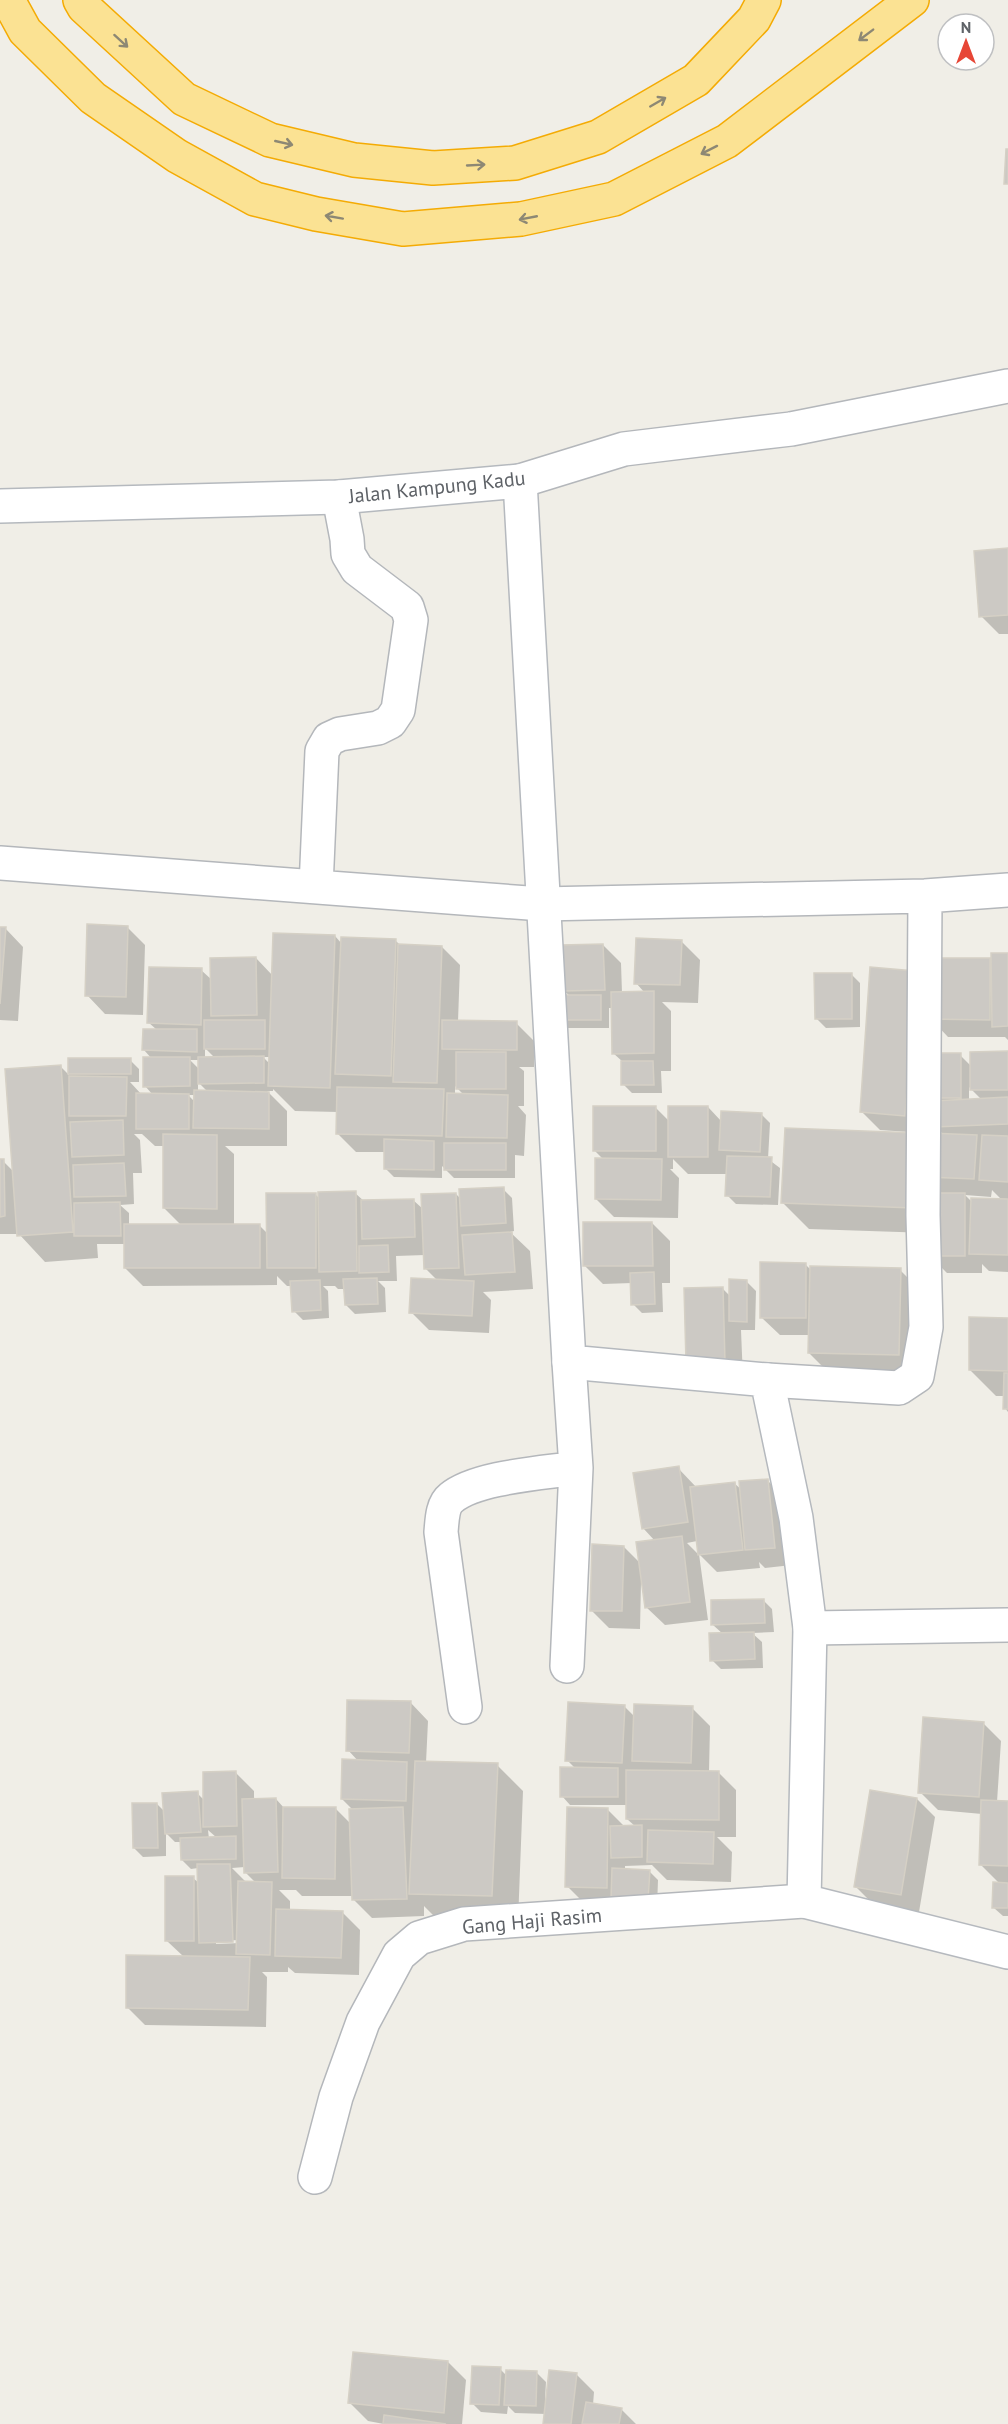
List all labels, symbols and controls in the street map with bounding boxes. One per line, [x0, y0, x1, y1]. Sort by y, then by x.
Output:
north arrow [936, 12, 996, 72]
text: N [961, 17, 971, 37]
one-way arrow [858, 29, 874, 42]
one-way arrow [113, 34, 128, 48]
one-way arrow [649, 96, 666, 108]
one-way arrow [274, 138, 293, 149]
one-way arrow [700, 145, 718, 157]
one-way arrow [466, 160, 486, 171]
one-way arrow [325, 211, 344, 222]
one-way arrow [518, 213, 538, 224]
street label: Jalan Kampung Kadu [346, 465, 527, 509]
street label: Gang Haji Rasim [461, 1902, 603, 1940]

